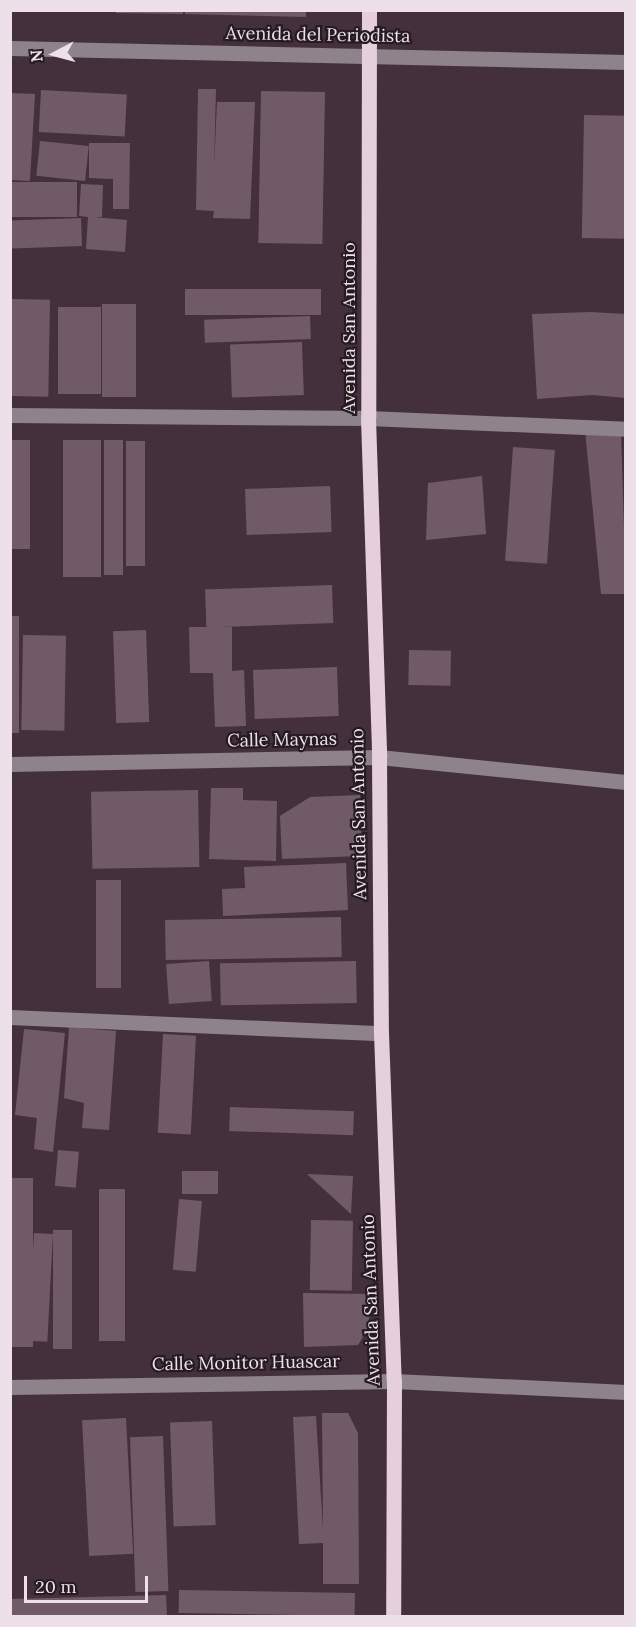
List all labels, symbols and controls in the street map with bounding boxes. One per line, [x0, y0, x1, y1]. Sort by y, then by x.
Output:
street label: Avenida del Periodista [225, 23, 411, 47]
north arrow [24, 24, 84, 84]
text: N [26, 49, 47, 63]
street label: Avenida San Antonio [338, 242, 360, 414]
street label: Calle Maynas [227, 728, 337, 752]
street label: Avenida San Antonio [347, 728, 371, 900]
street label: Avenida San Antonio [357, 1214, 385, 1386]
street label: Calle Monitor Huascar [152, 1351, 340, 1375]
scale bar [27, 1564, 152, 1602]
text: 20 m [35, 1575, 77, 1598]

